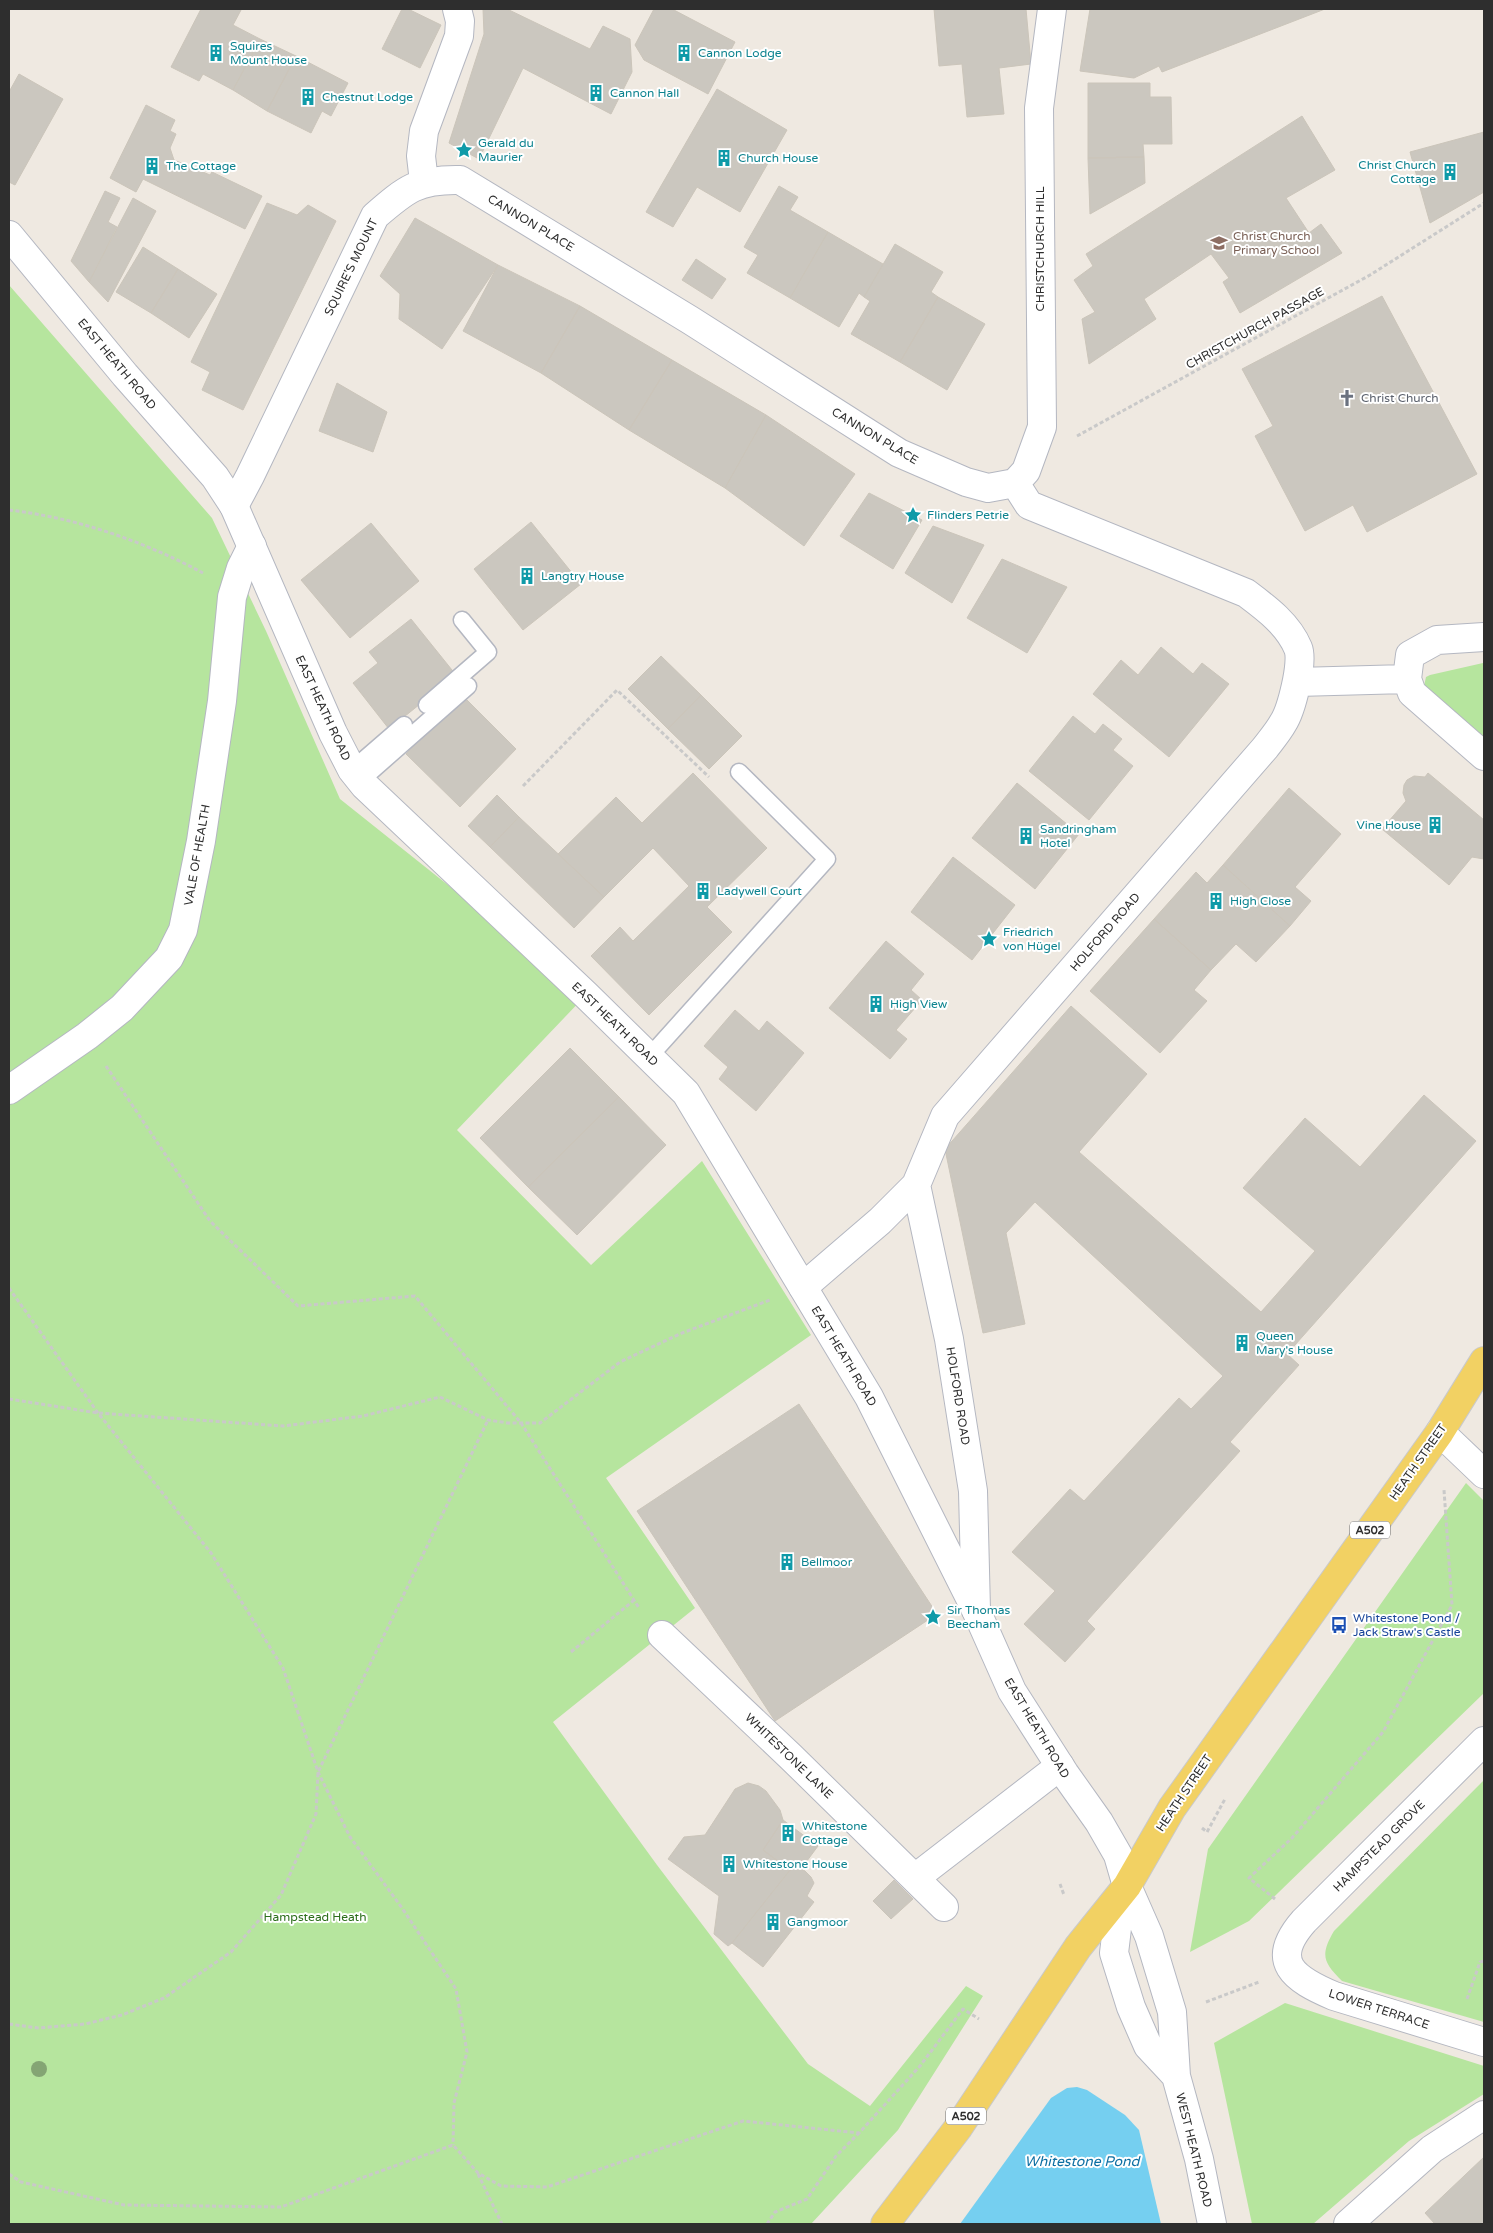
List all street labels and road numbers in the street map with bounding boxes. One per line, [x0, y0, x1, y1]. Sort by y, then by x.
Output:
street label: CHRISTCHURCH HILL [1033, 186, 1047, 312]
street label: CANNON PLACE [485, 192, 577, 255]
street label: SQUIRE'S MOUNT [321, 215, 381, 318]
street label: CHRISTCHURCH PASSAGE [1184, 284, 1327, 372]
street label: EAST HEATH ROAD [75, 316, 159, 412]
street label: CANNON PLACE [829, 405, 921, 468]
street label: EAST HEATH ROAD [292, 653, 354, 763]
street label: VALE OF HEALTH [181, 803, 213, 907]
street label: HOLFORD ROAD [1067, 890, 1143, 974]
street label: EAST HEATH ROAD [569, 979, 661, 1069]
street label: EAST HEATH ROAD [809, 1303, 879, 1409]
street label: HOLFORD ROAD [943, 1346, 973, 1446]
street label: HEATH STREET [1386, 1421, 1450, 1503]
road number: A502 [1350, 1522, 1390, 1538]
street label: EAST HEATH ROAD [1002, 1675, 1072, 1781]
street label: WHITESTONE LANE [742, 1710, 836, 1802]
street label: HEATH STREET [1153, 1751, 1215, 1834]
street label: HAMPSTEAD GROVE [1330, 1797, 1428, 1895]
street label: LOWER TERRACE [1327, 1986, 1431, 2032]
street label: WEST HEATH ROAD [1173, 2091, 1215, 2209]
road number: A502 [946, 2108, 986, 2124]

